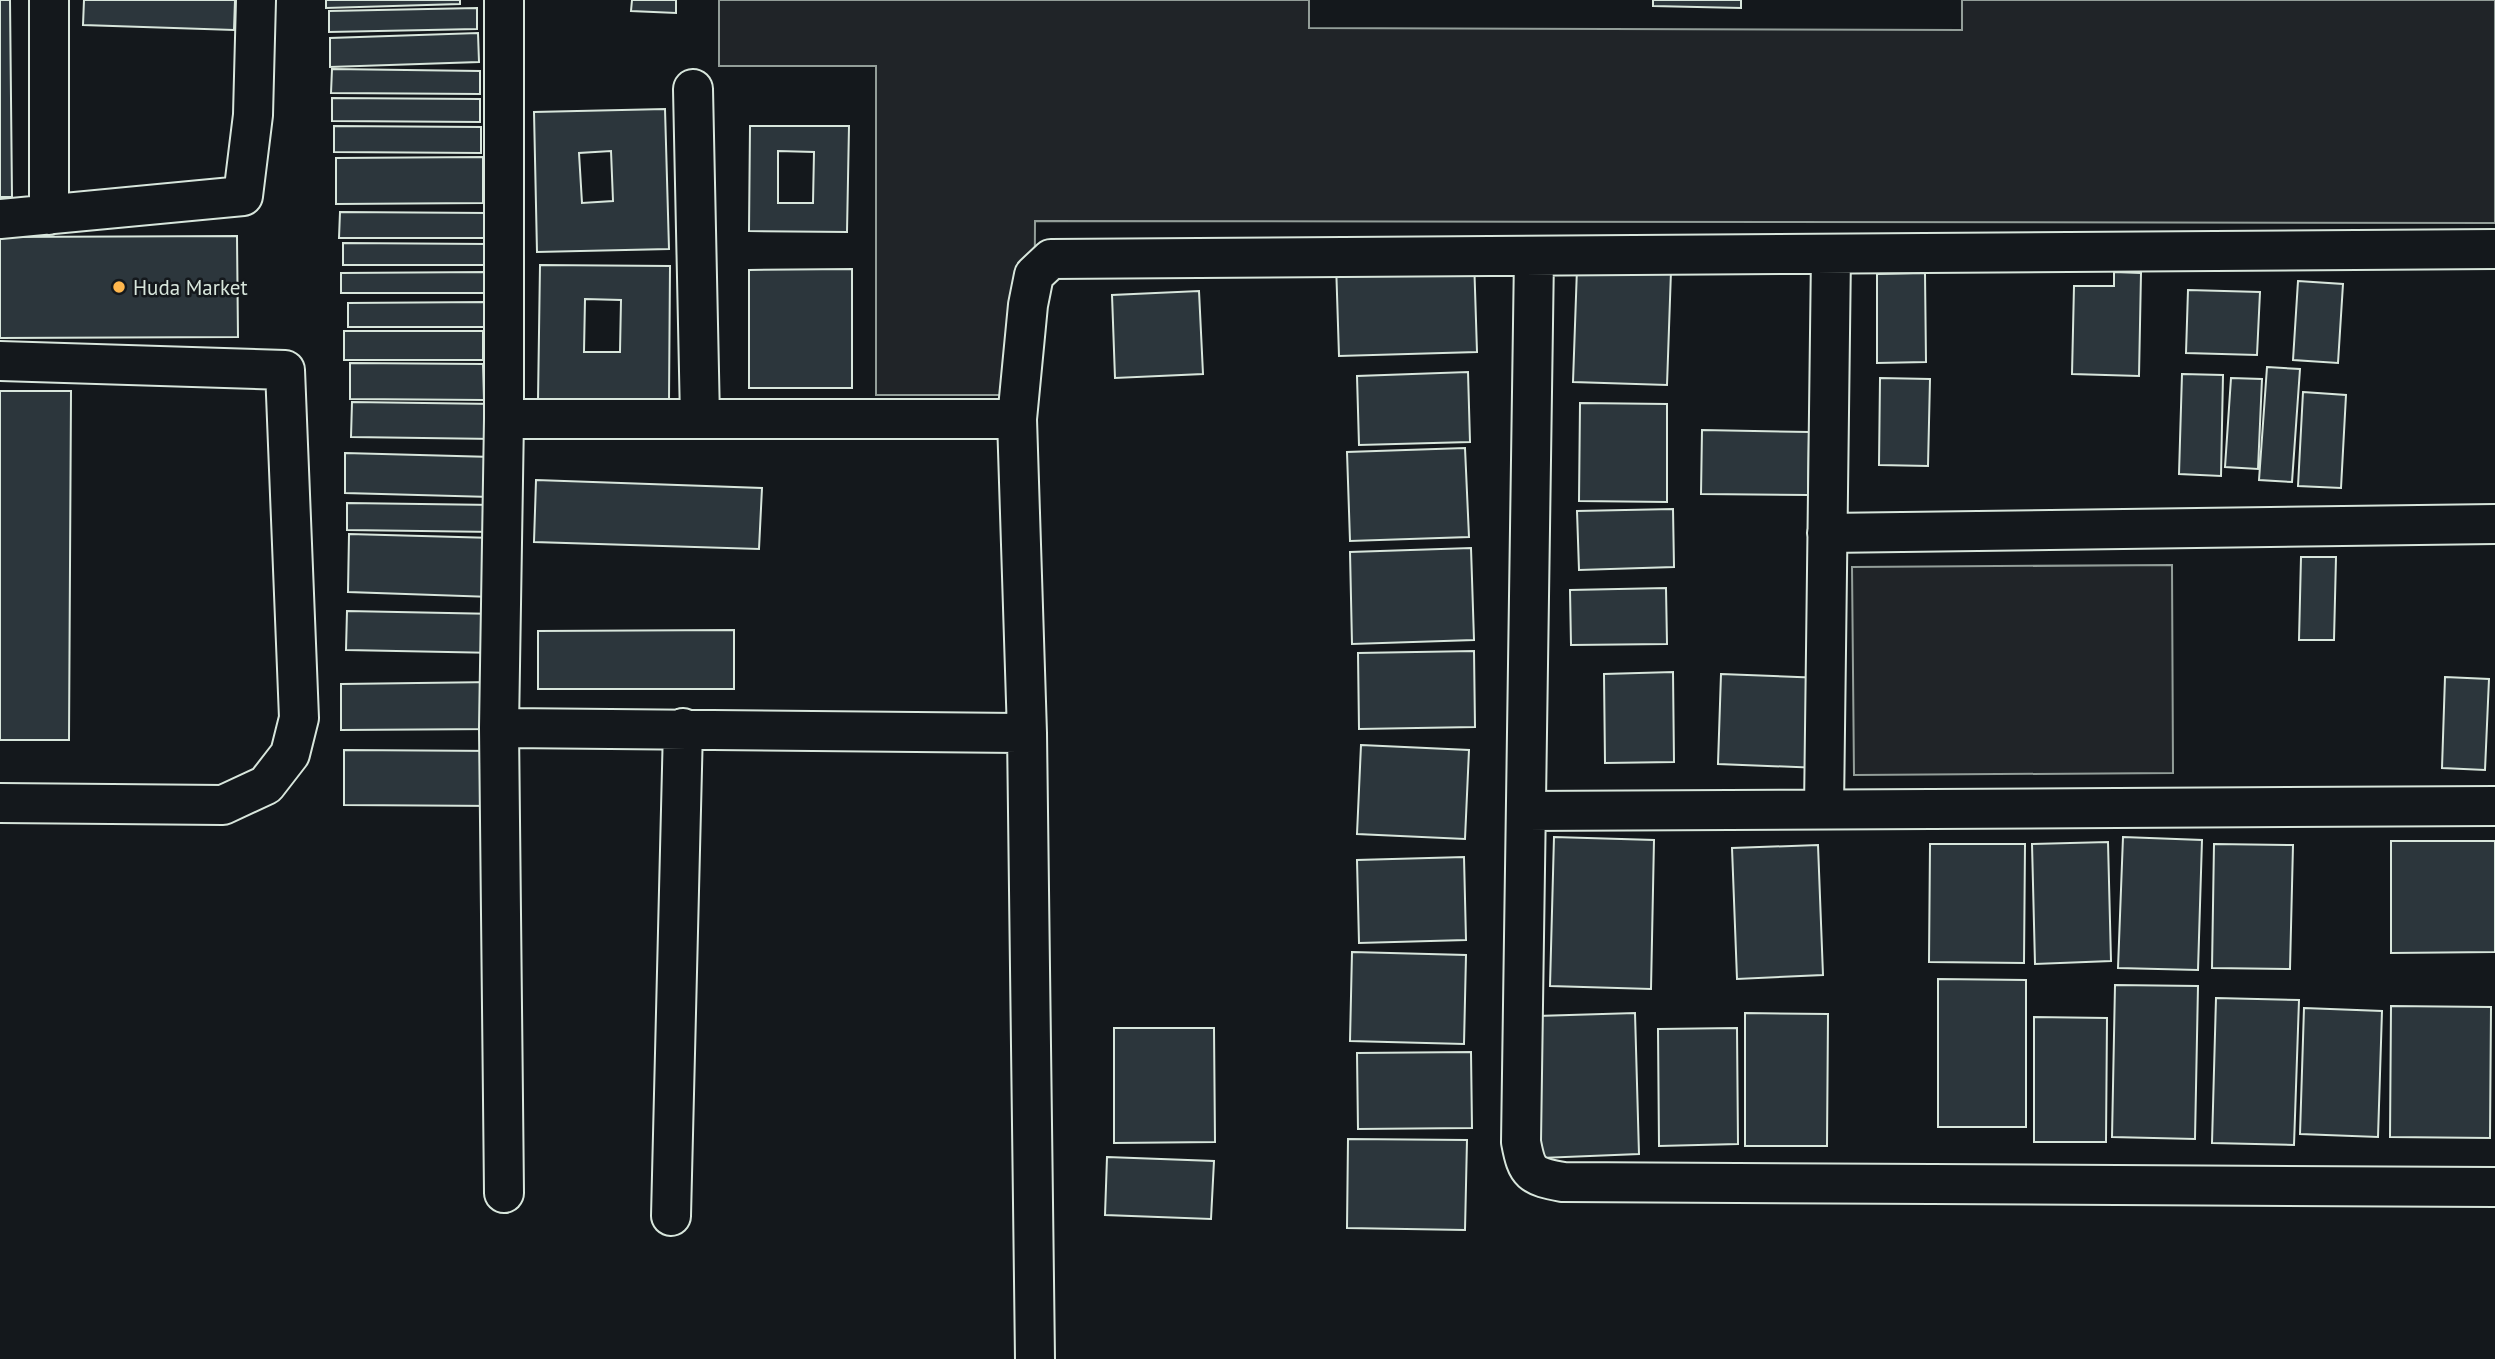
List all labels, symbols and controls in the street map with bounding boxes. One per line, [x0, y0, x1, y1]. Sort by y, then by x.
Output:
place label: Huda Market [133, 274, 248, 301]
marker: Huda Market [111, 279, 127, 295]

